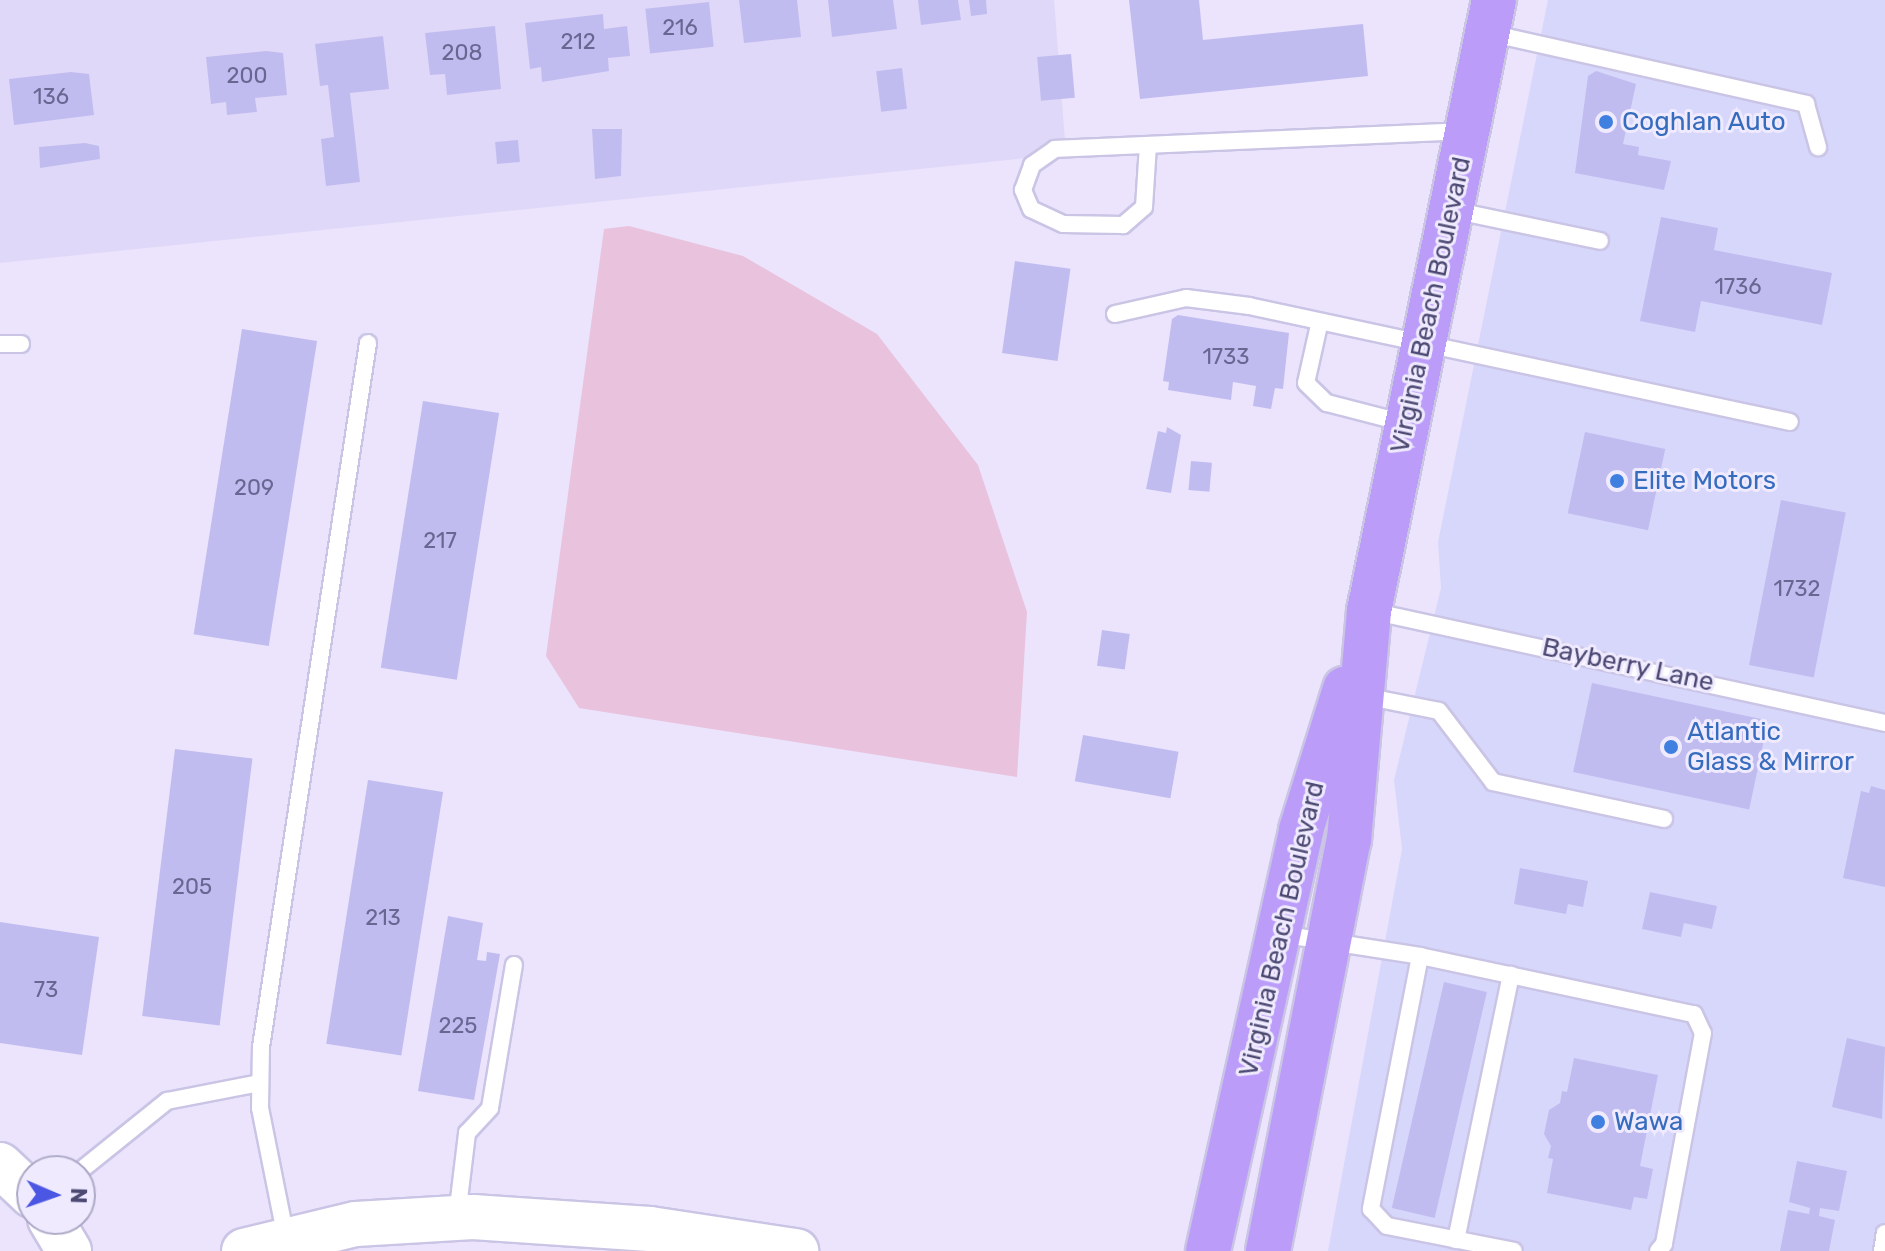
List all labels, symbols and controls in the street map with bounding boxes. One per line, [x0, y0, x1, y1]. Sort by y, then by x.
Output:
house number: 216 [662, 15, 698, 41]
house number: 212 [560, 29, 596, 55]
house number: 208 [442, 40, 482, 66]
house number: 200 [227, 63, 267, 89]
house number: 136 [33, 84, 69, 110]
place label: Coghlan Auto [1622, 106, 1786, 138]
marker: Coghlan Auto [1597, 113, 1615, 131]
street label: Virginia Beach Boulevard [1384, 154, 1478, 456]
house number: 1736 [1714, 274, 1762, 300]
house number: 1733 [1202, 344, 1250, 370]
place label: Elite Motors [1633, 465, 1776, 497]
marker: Elite Motors [1608, 472, 1626, 490]
house number: 209 [234, 475, 274, 501]
house number: 217 [423, 528, 457, 554]
house number: 1732 [1774, 576, 1820, 602]
street label: Bayberry Lane [1539, 631, 1717, 699]
place label: Atlantic Glass & Mirror [1687, 716, 1854, 778]
marker: Atlantic Glass & Mirror [1662, 738, 1680, 756]
street label: Virginia Beach Boulevard [1233, 778, 1331, 1080]
house number: 205 [172, 874, 212, 900]
house number: 213 [365, 905, 401, 931]
house number: 73 [34, 977, 58, 1003]
house number: 225 [439, 1013, 477, 1039]
place label: Wawa [1614, 1106, 1683, 1138]
marker: Wawa [1589, 1113, 1607, 1131]
north arrow [16, 1155, 96, 1235]
text: N [65, 1187, 92, 1204]

